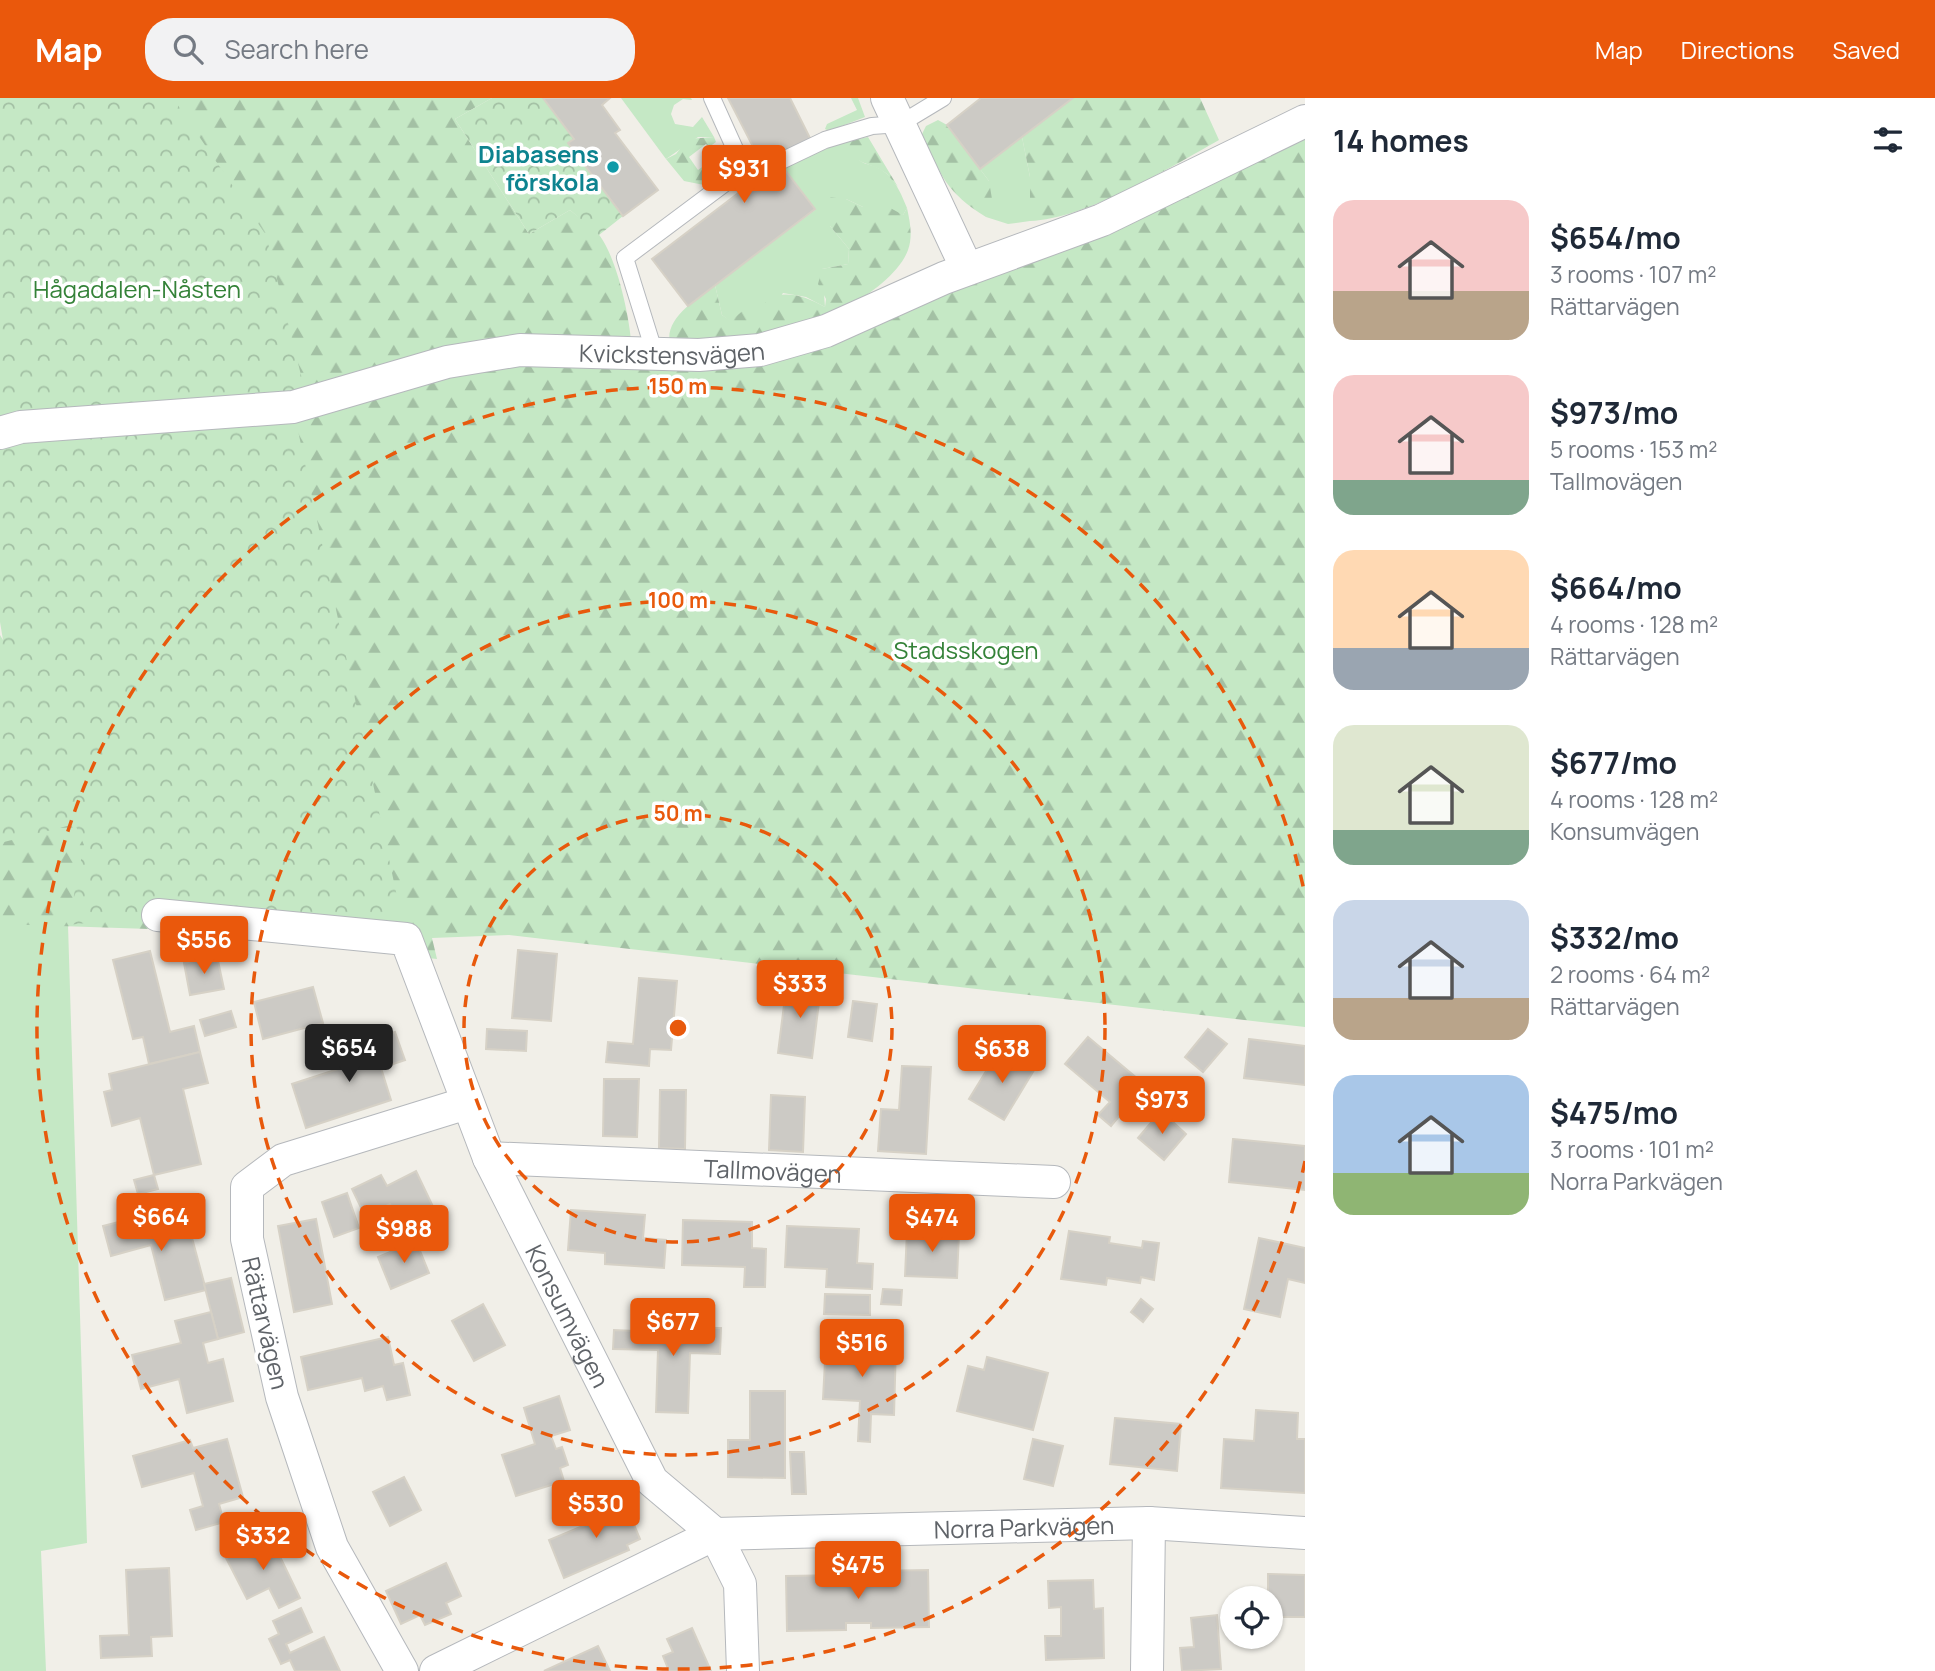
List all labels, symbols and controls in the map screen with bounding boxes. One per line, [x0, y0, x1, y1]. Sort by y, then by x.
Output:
search box [145, 18, 635, 81]
text: Map [35, 27, 103, 72]
icon: search [169, 30, 207, 68]
text: Search here [225, 31, 369, 67]
text: Map [1595, 33, 1643, 66]
text: Directions [1681, 33, 1794, 66]
text: Saved [1832, 33, 1900, 66]
text: 14 homes [1333, 120, 1469, 161]
icon: filters [1869, 121, 1907, 159]
place label: Diabasens förskola [478, 137, 599, 198]
pin: $931 [703, 146, 785, 205]
text: $931 [718, 152, 770, 184]
marker: Diabasens förskola [605, 159, 621, 175]
text: $654/mo [1550, 217, 1681, 258]
icon: home [1389, 228, 1473, 312]
text: 3 rooms · 107 m² [1550, 258, 1716, 290]
park label: Hågadalen-Nåsten [33, 272, 241, 305]
text: Rättarvägen [1550, 290, 1680, 322]
street label: Kvickstensvägen [579, 333, 766, 372]
text: 150 m [649, 372, 707, 400]
text: $973/mo [1550, 392, 1678, 433]
icon: home [1389, 403, 1473, 487]
text: 5 rooms · 153 m² [1550, 433, 1717, 465]
text: Tallmovägen [1550, 465, 1682, 497]
text: $664/mo [1550, 567, 1682, 608]
icon: home [1389, 578, 1473, 662]
text: 100 m [648, 586, 708, 614]
text: 4 rooms · 128 m² [1550, 608, 1718, 640]
park label: Stadsskogen [893, 633, 1039, 666]
text: Rättarvägen [1550, 640, 1680, 672]
text: $677/mo [1550, 742, 1677, 783]
icon: home [1389, 753, 1473, 837]
text: 4 rooms · 128 m² [1550, 783, 1718, 815]
text: 50 m [653, 799, 703, 827]
text: Konsumvägen [1550, 815, 1699, 847]
pin: $556 [163, 916, 245, 976]
text: $332/mo [1550, 917, 1679, 958]
text: $556 [176, 923, 232, 955]
icon: home [1389, 928, 1473, 1012]
text: 2 rooms · 64 m² [1550, 958, 1710, 990]
pin: $333 [759, 960, 841, 1020]
text: $333 [773, 967, 827, 999]
text: Rättarvägen [1550, 990, 1680, 1022]
centre of rings [666, 1016, 690, 1040]
pin: $654 [308, 1024, 390, 1084]
pin: $638 [961, 1026, 1043, 1085]
text: $654 [321, 1031, 377, 1063]
text: $638 [974, 1032, 1030, 1064]
pin: $973 [1121, 1076, 1203, 1136]
text: $973 [1135, 1083, 1189, 1115]
text: $475/mo [1550, 1092, 1678, 1133]
icon: home [1389, 1103, 1473, 1187]
text: 3 rooms · 101 m² [1550, 1133, 1714, 1165]
street label: Tallmovägen [703, 1151, 842, 1189]
text: Norra Parkvägen [1550, 1165, 1723, 1197]
pin: $664 [120, 1194, 202, 1253]
pin: $474 [891, 1194, 973, 1254]
text: $664 [132, 1200, 190, 1232]
text: $474 [905, 1201, 959, 1233]
pin: $988 [363, 1206, 445, 1265]
text: $988 [376, 1212, 432, 1244]
street label: Konsumvägen [519, 1239, 618, 1393]
street label: Rättarvägen [235, 1253, 297, 1393]
pin: $677 [632, 1298, 714, 1358]
text: $677 [646, 1305, 700, 1337]
pin: $516 [821, 1320, 903, 1379]
text: $516 [836, 1326, 888, 1358]
pin: $530 [555, 1480, 637, 1540]
text: $530 [568, 1487, 624, 1519]
street label: Norra Parkvägen [933, 1507, 1115, 1545]
pin: $332 [222, 1512, 304, 1572]
text: $332 [236, 1519, 290, 1551]
pin: $475 [817, 1542, 899, 1601]
text: $475 [831, 1548, 885, 1580]
map controls [1220, 1586, 1283, 1649]
button: locate [1220, 1586, 1283, 1649]

